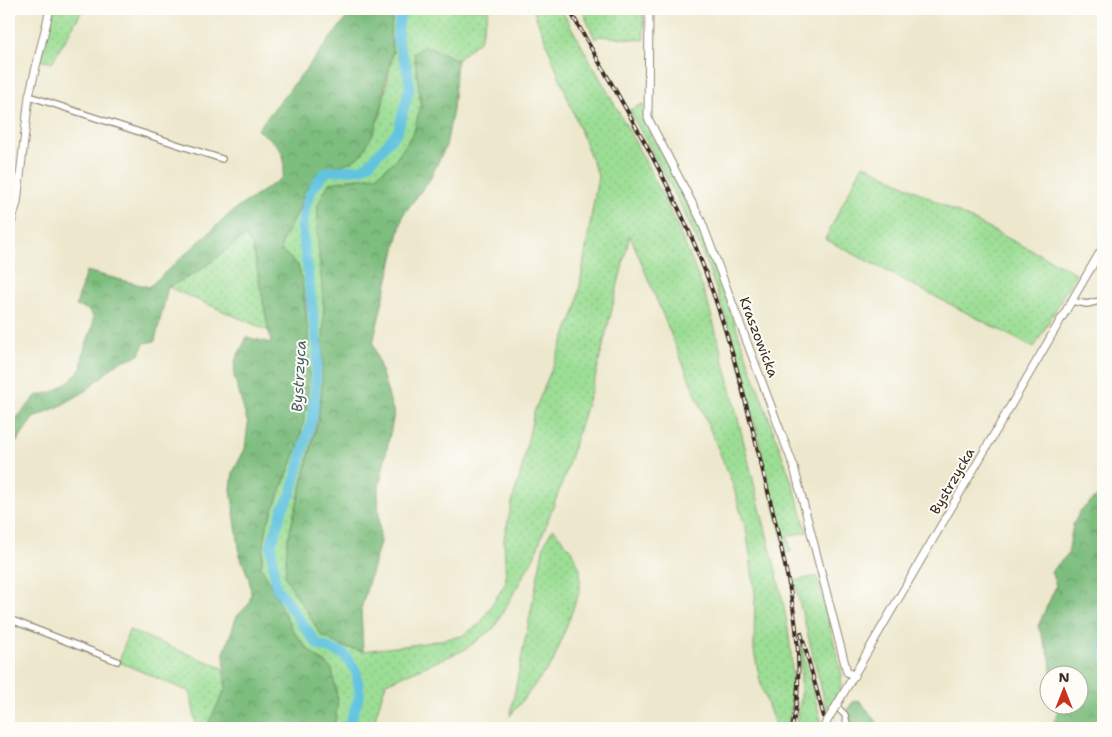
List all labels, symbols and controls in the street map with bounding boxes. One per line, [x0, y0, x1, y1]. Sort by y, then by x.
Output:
street label: Kraszowicka [735, 294, 783, 380]
water label: Bystrzyca [287, 340, 311, 412]
street label: Bystrzycka [926, 444, 978, 518]
north arrow [1040, 664, 1090, 714]
text: N [1058, 668, 1070, 686]

